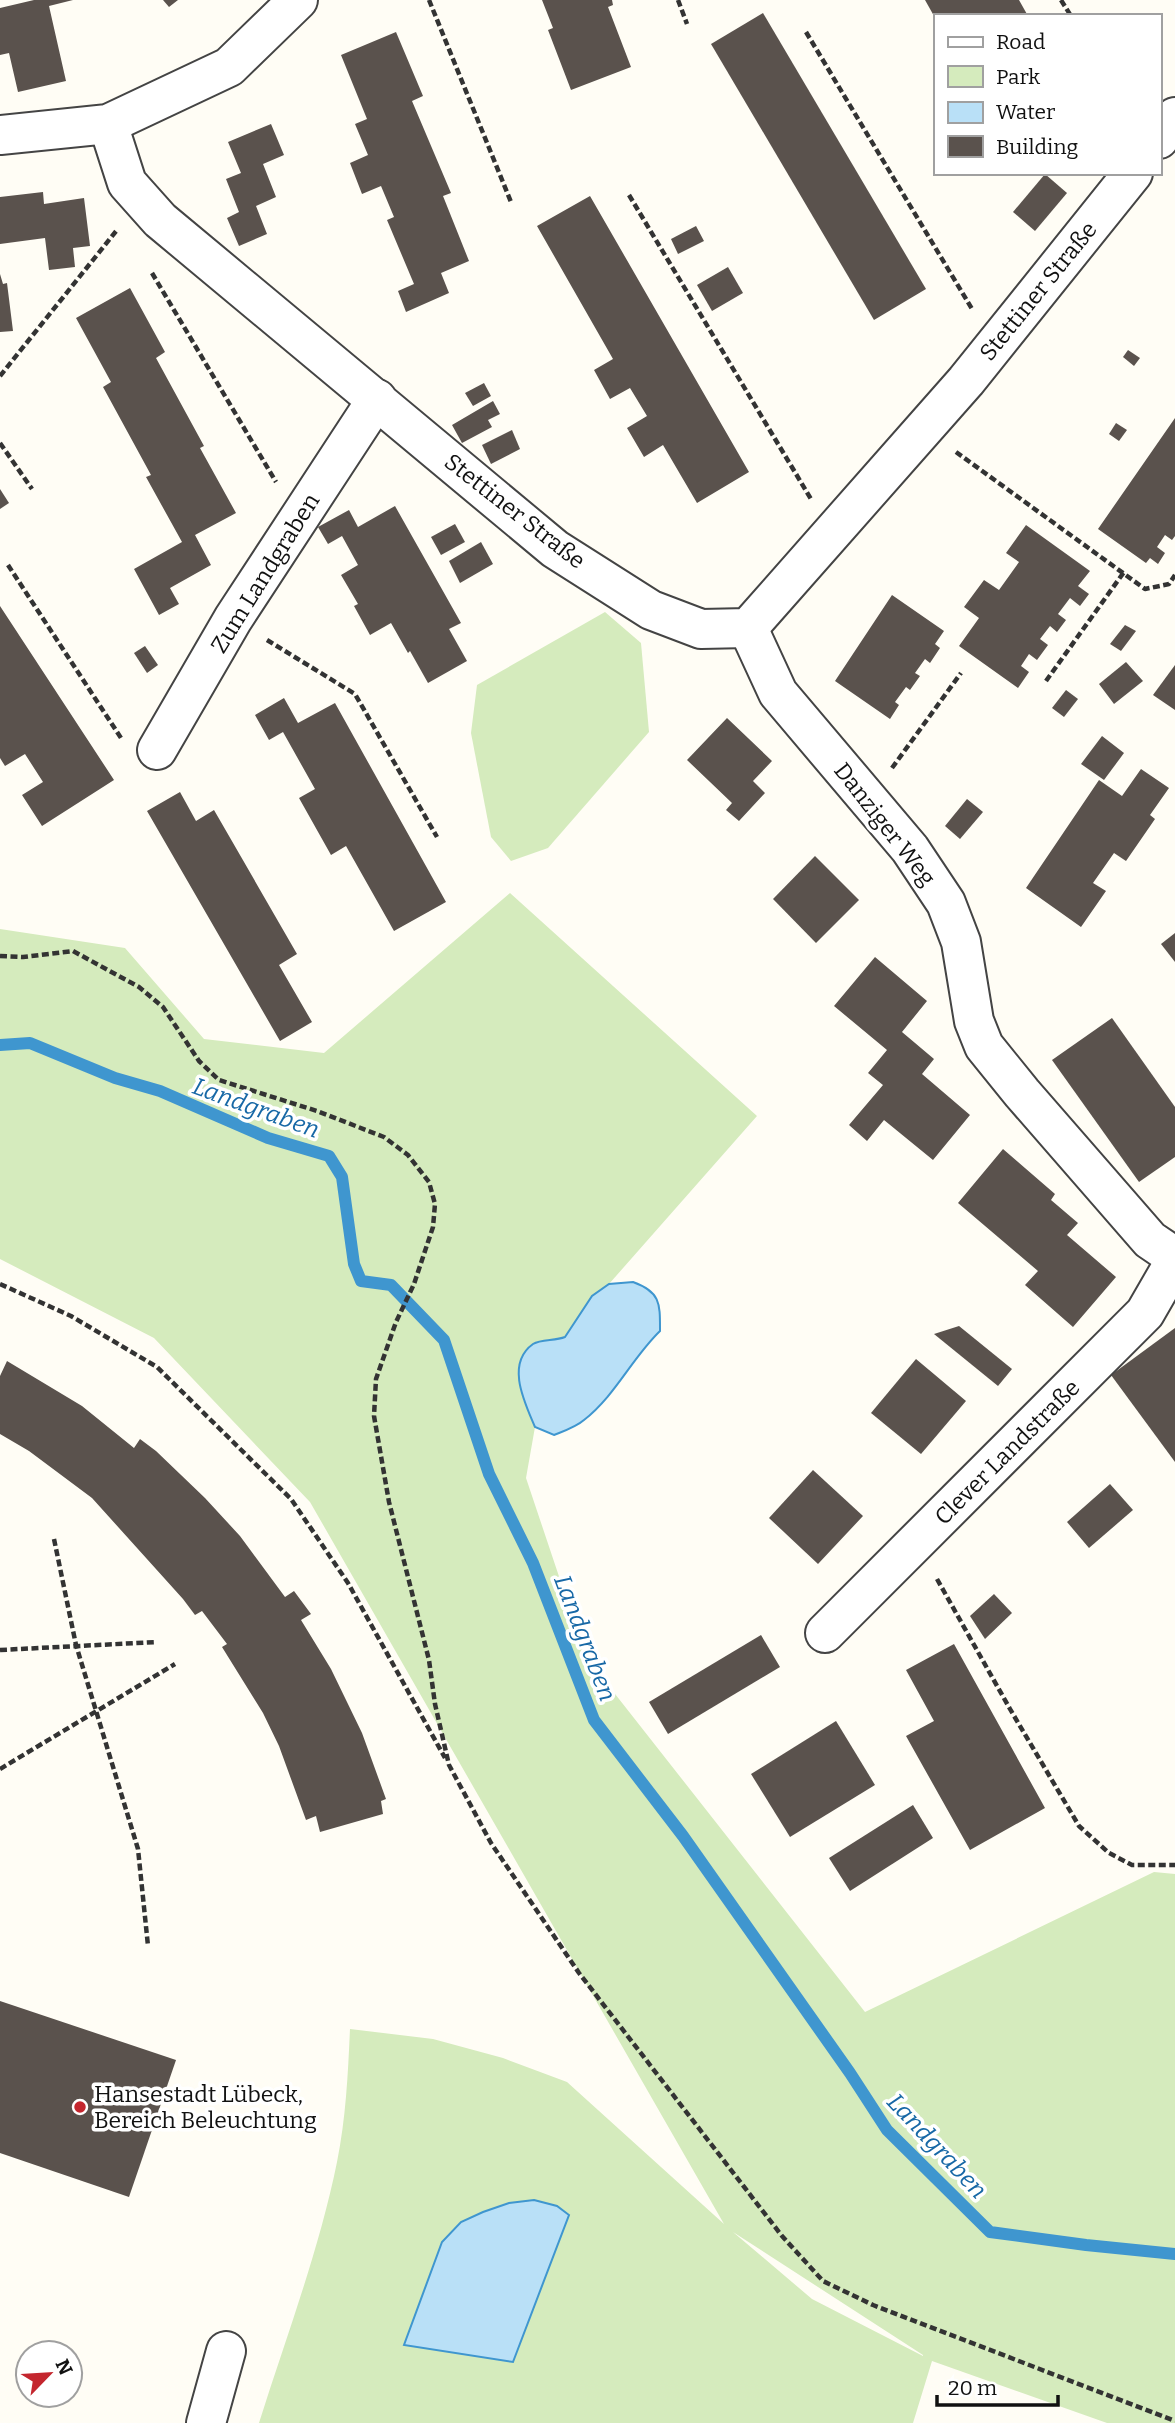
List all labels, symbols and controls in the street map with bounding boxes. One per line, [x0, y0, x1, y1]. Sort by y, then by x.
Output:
legend [934, 14, 1161, 175]
text: Road [996, 29, 1045, 55]
text: Park [996, 64, 1040, 90]
text: Water [996, 99, 1055, 125]
text: Building [996, 134, 1079, 160]
street label: Stettiner Straße [973, 216, 1103, 366]
street label: Stettiner Straße [439, 447, 591, 575]
street label: Zum Landgraben [205, 488, 326, 658]
street label: Danziger Weg [828, 757, 942, 891]
water label: Landgraben [189, 1072, 323, 1144]
street label: Clever Landstraße [929, 1374, 1085, 1530]
water label: Landgraben [548, 1571, 622, 1705]
place label: Hansestadt Lübeck, Bereich Beleuchtung [94, 2080, 317, 2134]
water label: Landgraben [881, 2088, 993, 2204]
marker: Hansestadt Lübeck, Bereich Beleuchtung [72, 2099, 88, 2115]
north arrow [14, 2339, 84, 2409]
text: N [50, 2356, 78, 2379]
scale bar [937, 2364, 1058, 2408]
text: 20 m [948, 2375, 997, 2401]

